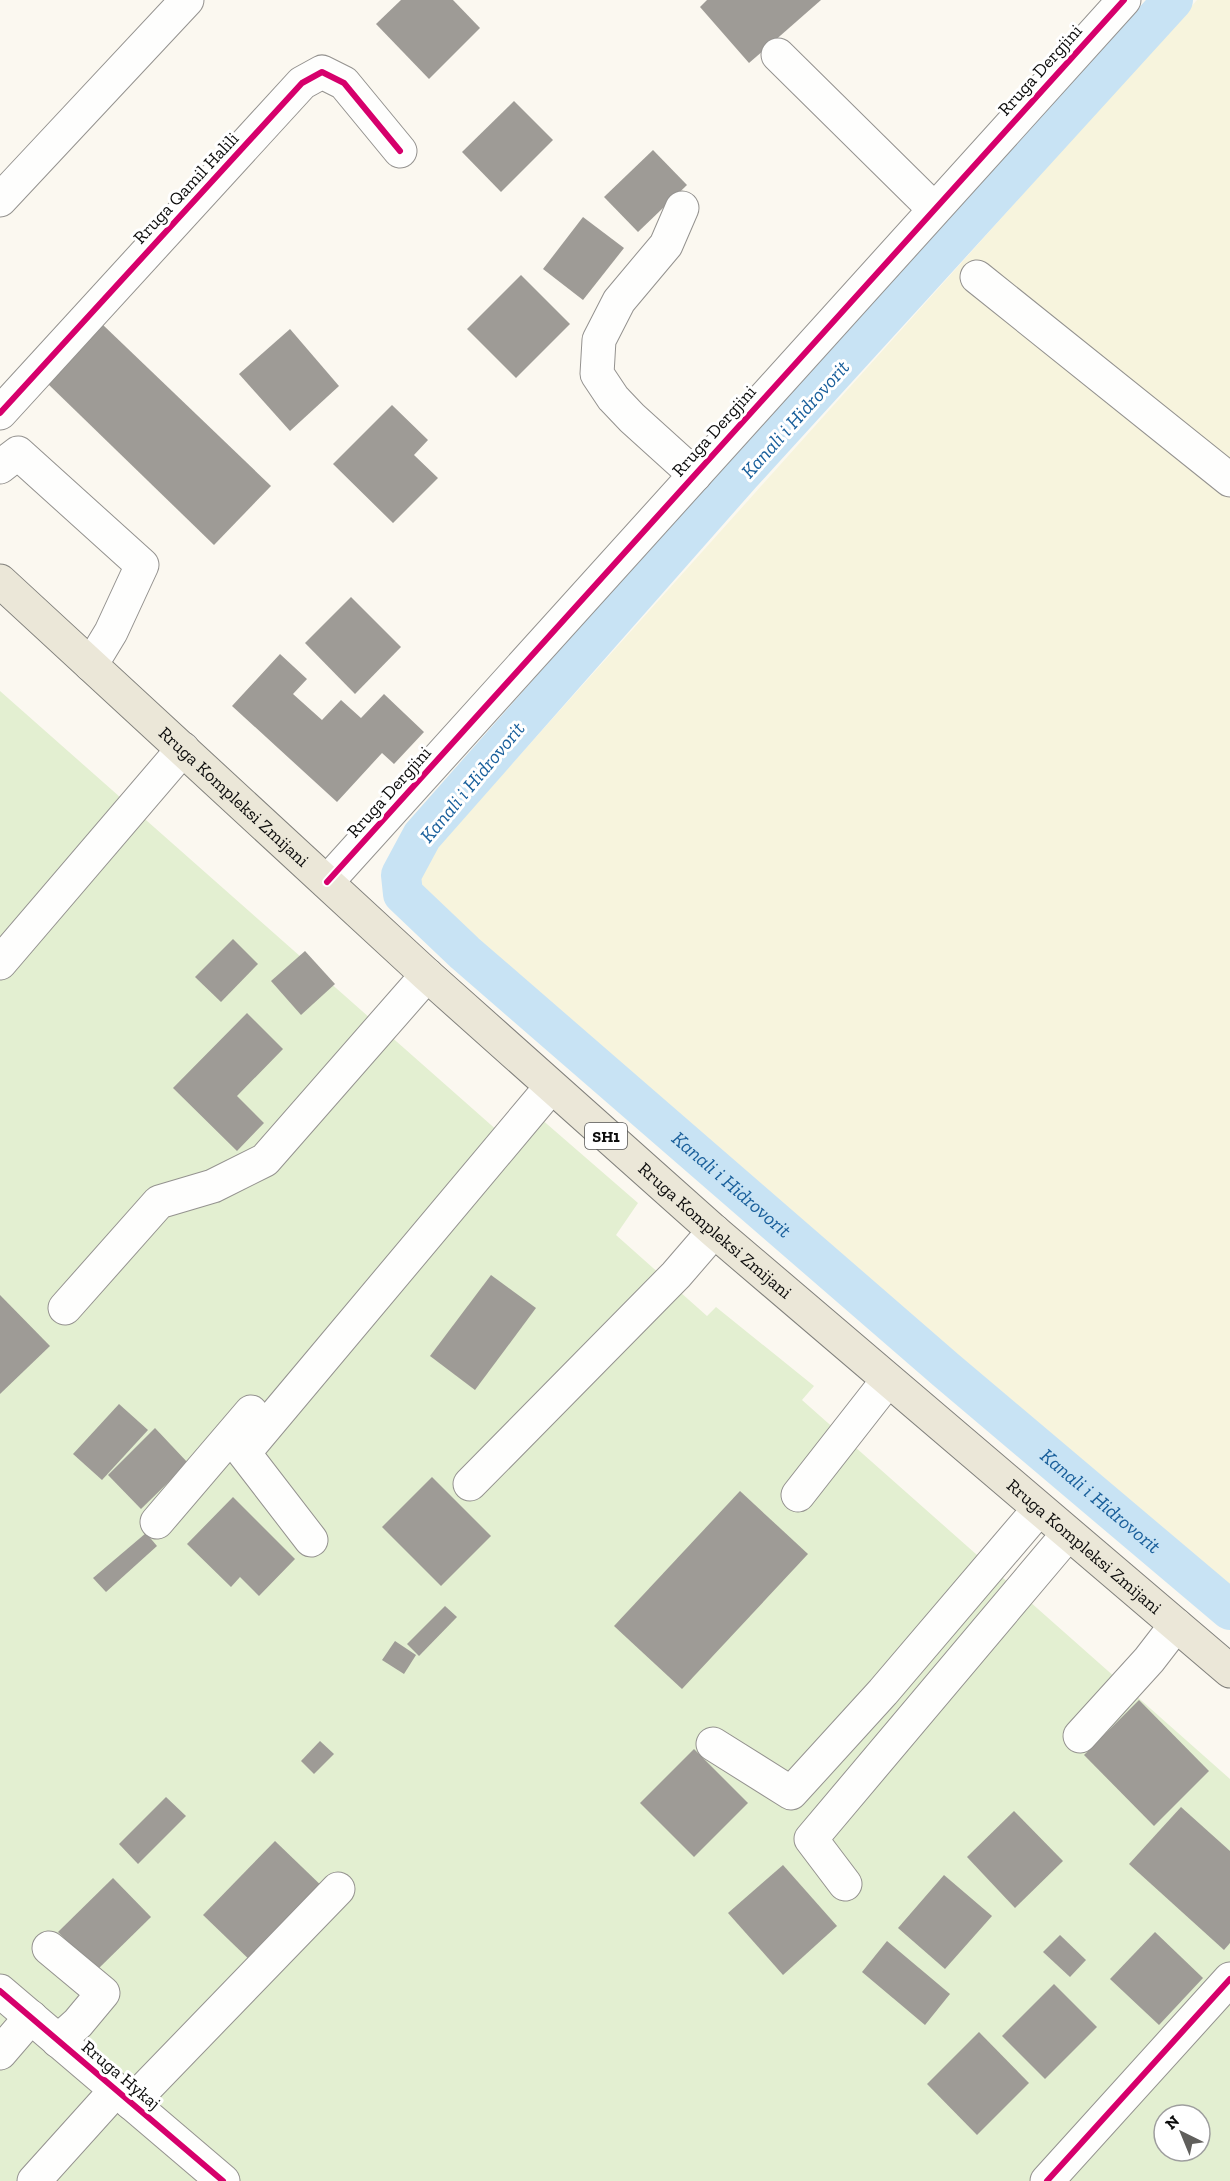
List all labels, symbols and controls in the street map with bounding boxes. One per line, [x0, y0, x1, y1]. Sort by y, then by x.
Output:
street label: Rruga Dergjini [993, 20, 1087, 120]
street label: Rruga Qamil Halili [129, 128, 243, 248]
water label: Kanali i Hidrovorit [736, 355, 854, 483]
street label: Rruga Dergjini [667, 381, 761, 481]
water label: Kanali i Hidrovorit [415, 717, 529, 847]
street label: Rruga Kompleksi Zmijani [154, 722, 313, 871]
street label: Rruga Dergjini [342, 742, 436, 842]
road number: SH1 [585, 1123, 627, 1149]
water label: Kanali i Hidrovorit [667, 1126, 797, 1243]
street label: Rruga Kompleksi Zmijani [634, 1158, 796, 1303]
water label: Kanali i Hidrovorit [1036, 1443, 1166, 1558]
street label: Rruga Kompleksi Zmijani [1002, 1474, 1166, 1619]
street label: Rruga Hykaj [77, 2036, 165, 2114]
north arrow [1152, 2103, 1212, 2163]
text: N [1161, 2111, 1183, 2133]

